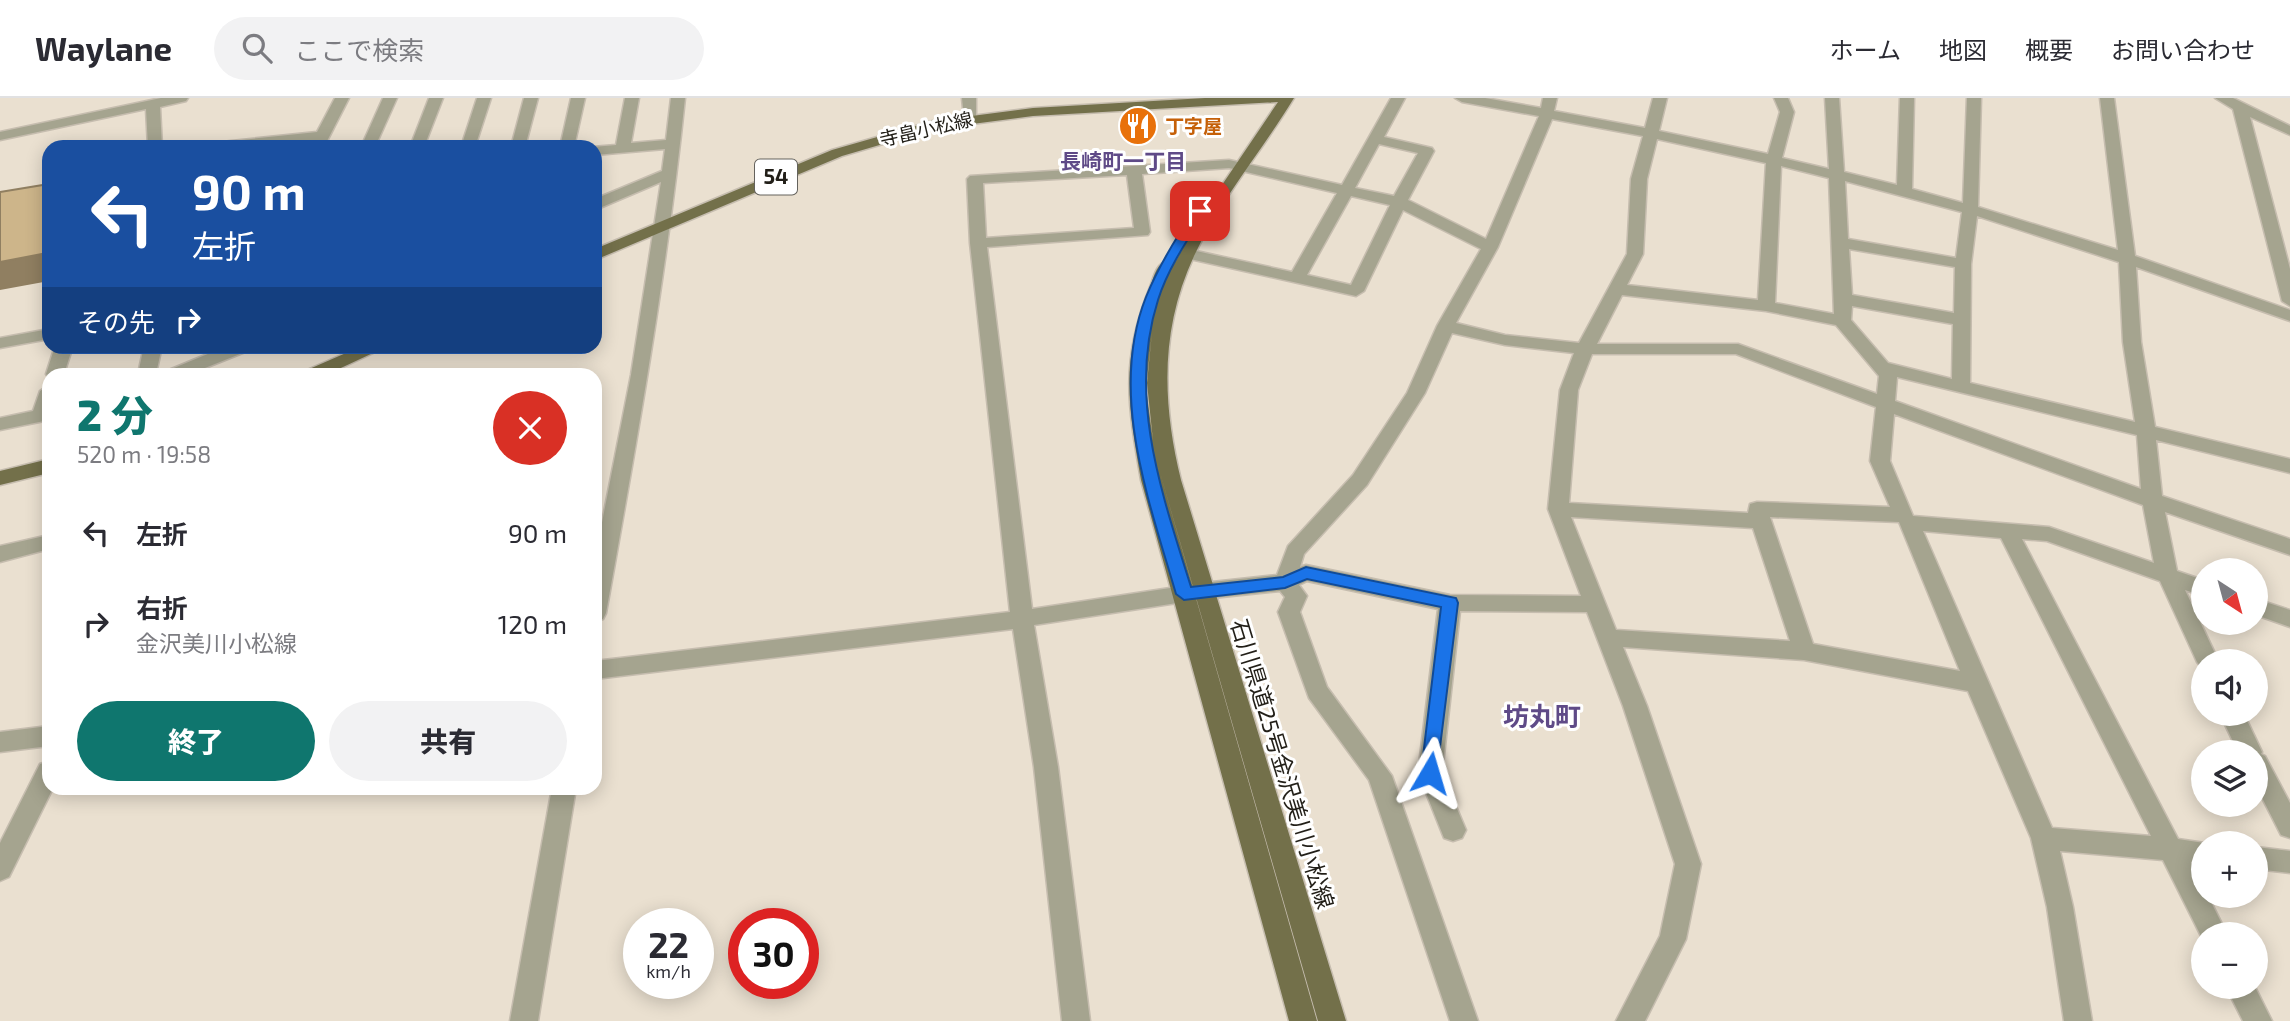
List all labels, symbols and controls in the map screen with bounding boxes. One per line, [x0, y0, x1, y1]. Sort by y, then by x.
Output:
search box [214, 17, 704, 80]
text: Waylane [35, 28, 172, 68]
icon: search [238, 29, 276, 67]
text: ここで検索 [294, 34, 424, 65]
text: ホーム [1830, 35, 1901, 64]
text: 地図 [1939, 35, 1987, 64]
text: 概要 [2025, 35, 2073, 64]
text: お問い合わせ [2111, 35, 2255, 64]
restaurant icon: 丁字屋 [1117, 105, 1159, 147]
street label: 寺畠小松線 [877, 107, 975, 150]
place label: 丁字屋 [1165, 114, 1222, 137]
district label: 長崎町一丁目 [1060, 148, 1186, 173]
road number: 54 [755, 160, 797, 194]
text: 90 m [192, 161, 306, 220]
icon: left [77, 168, 168, 259]
pin [1170, 181, 1230, 241]
icon: arrive [1181, 192, 1219, 230]
text: 左折 [192, 226, 256, 264]
icon: right [169, 301, 207, 339]
text: その先 [77, 306, 155, 337]
text: 2 分 [77, 389, 153, 439]
button: close [493, 391, 567, 465]
text: 520 m · 19:58 [77, 440, 211, 468]
icon: left [77, 514, 115, 552]
text: 90 m [508, 517, 567, 548]
text: 左折 [136, 518, 188, 549]
north arrow [2191, 558, 2268, 635]
map controls [2191, 558, 2268, 999]
text: 右折 [136, 592, 188, 623]
icon: right [77, 605, 115, 643]
text: 120 m [498, 608, 567, 639]
street label: 石川県道25号金沢美川小松線 [1226, 616, 1340, 912]
text: 金沢美川小松線 [136, 629, 297, 657]
button: sound [2191, 649, 2268, 726]
district label: 坊丸町 [1503, 700, 1581, 731]
button: 終了 [77, 701, 315, 781]
button: 共有 [329, 701, 567, 781]
position arrow [1393, 736, 1467, 810]
button: layers [2191, 740, 2268, 817]
button: + [2191, 831, 2268, 908]
speed limit sign: 30 [728, 908, 819, 999]
button: − [2191, 922, 2268, 999]
text: 22 [648, 923, 689, 965]
text: km/h [646, 960, 691, 982]

